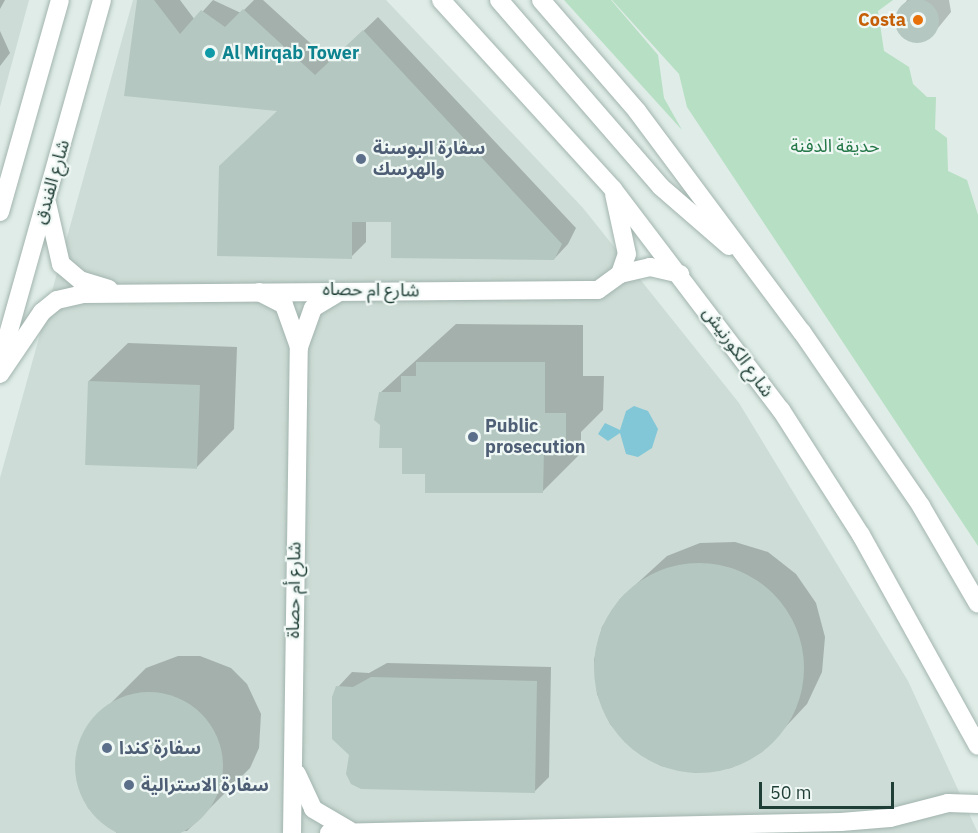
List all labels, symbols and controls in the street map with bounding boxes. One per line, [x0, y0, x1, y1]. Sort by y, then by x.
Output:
place label: Costa [858, 9, 906, 31]
marker: Costa [911, 13, 925, 27]
place label: Al Mirqab Tower [222, 42, 359, 64]
marker: Al Mirqab Tower [203, 46, 217, 60]
park label: حديقة الدفنة [791, 135, 879, 157]
street label: شارع الفندق [30, 137, 74, 227]
place label: سفارة البوسنة والهرسك [373, 138, 485, 180]
marker: سفارة البوسنة والهرسك [354, 152, 368, 166]
street label: شارع ام حصاه [322, 278, 420, 302]
street label: شارع الكورنيش [698, 303, 778, 401]
place label: Public prosecution [485, 416, 585, 458]
marker: Public prosecution [466, 430, 480, 444]
street label: شارع أم حصاة [282, 541, 306, 639]
place label: سفارة كندا [119, 737, 201, 759]
marker: سفارة كندا [100, 741, 114, 755]
scale bar [762, 770, 897, 808]
place label: سفارة الاسترالية [141, 774, 269, 796]
marker: سفارة الاسترالية [122, 778, 136, 792]
text: 50 m [770, 781, 812, 804]

